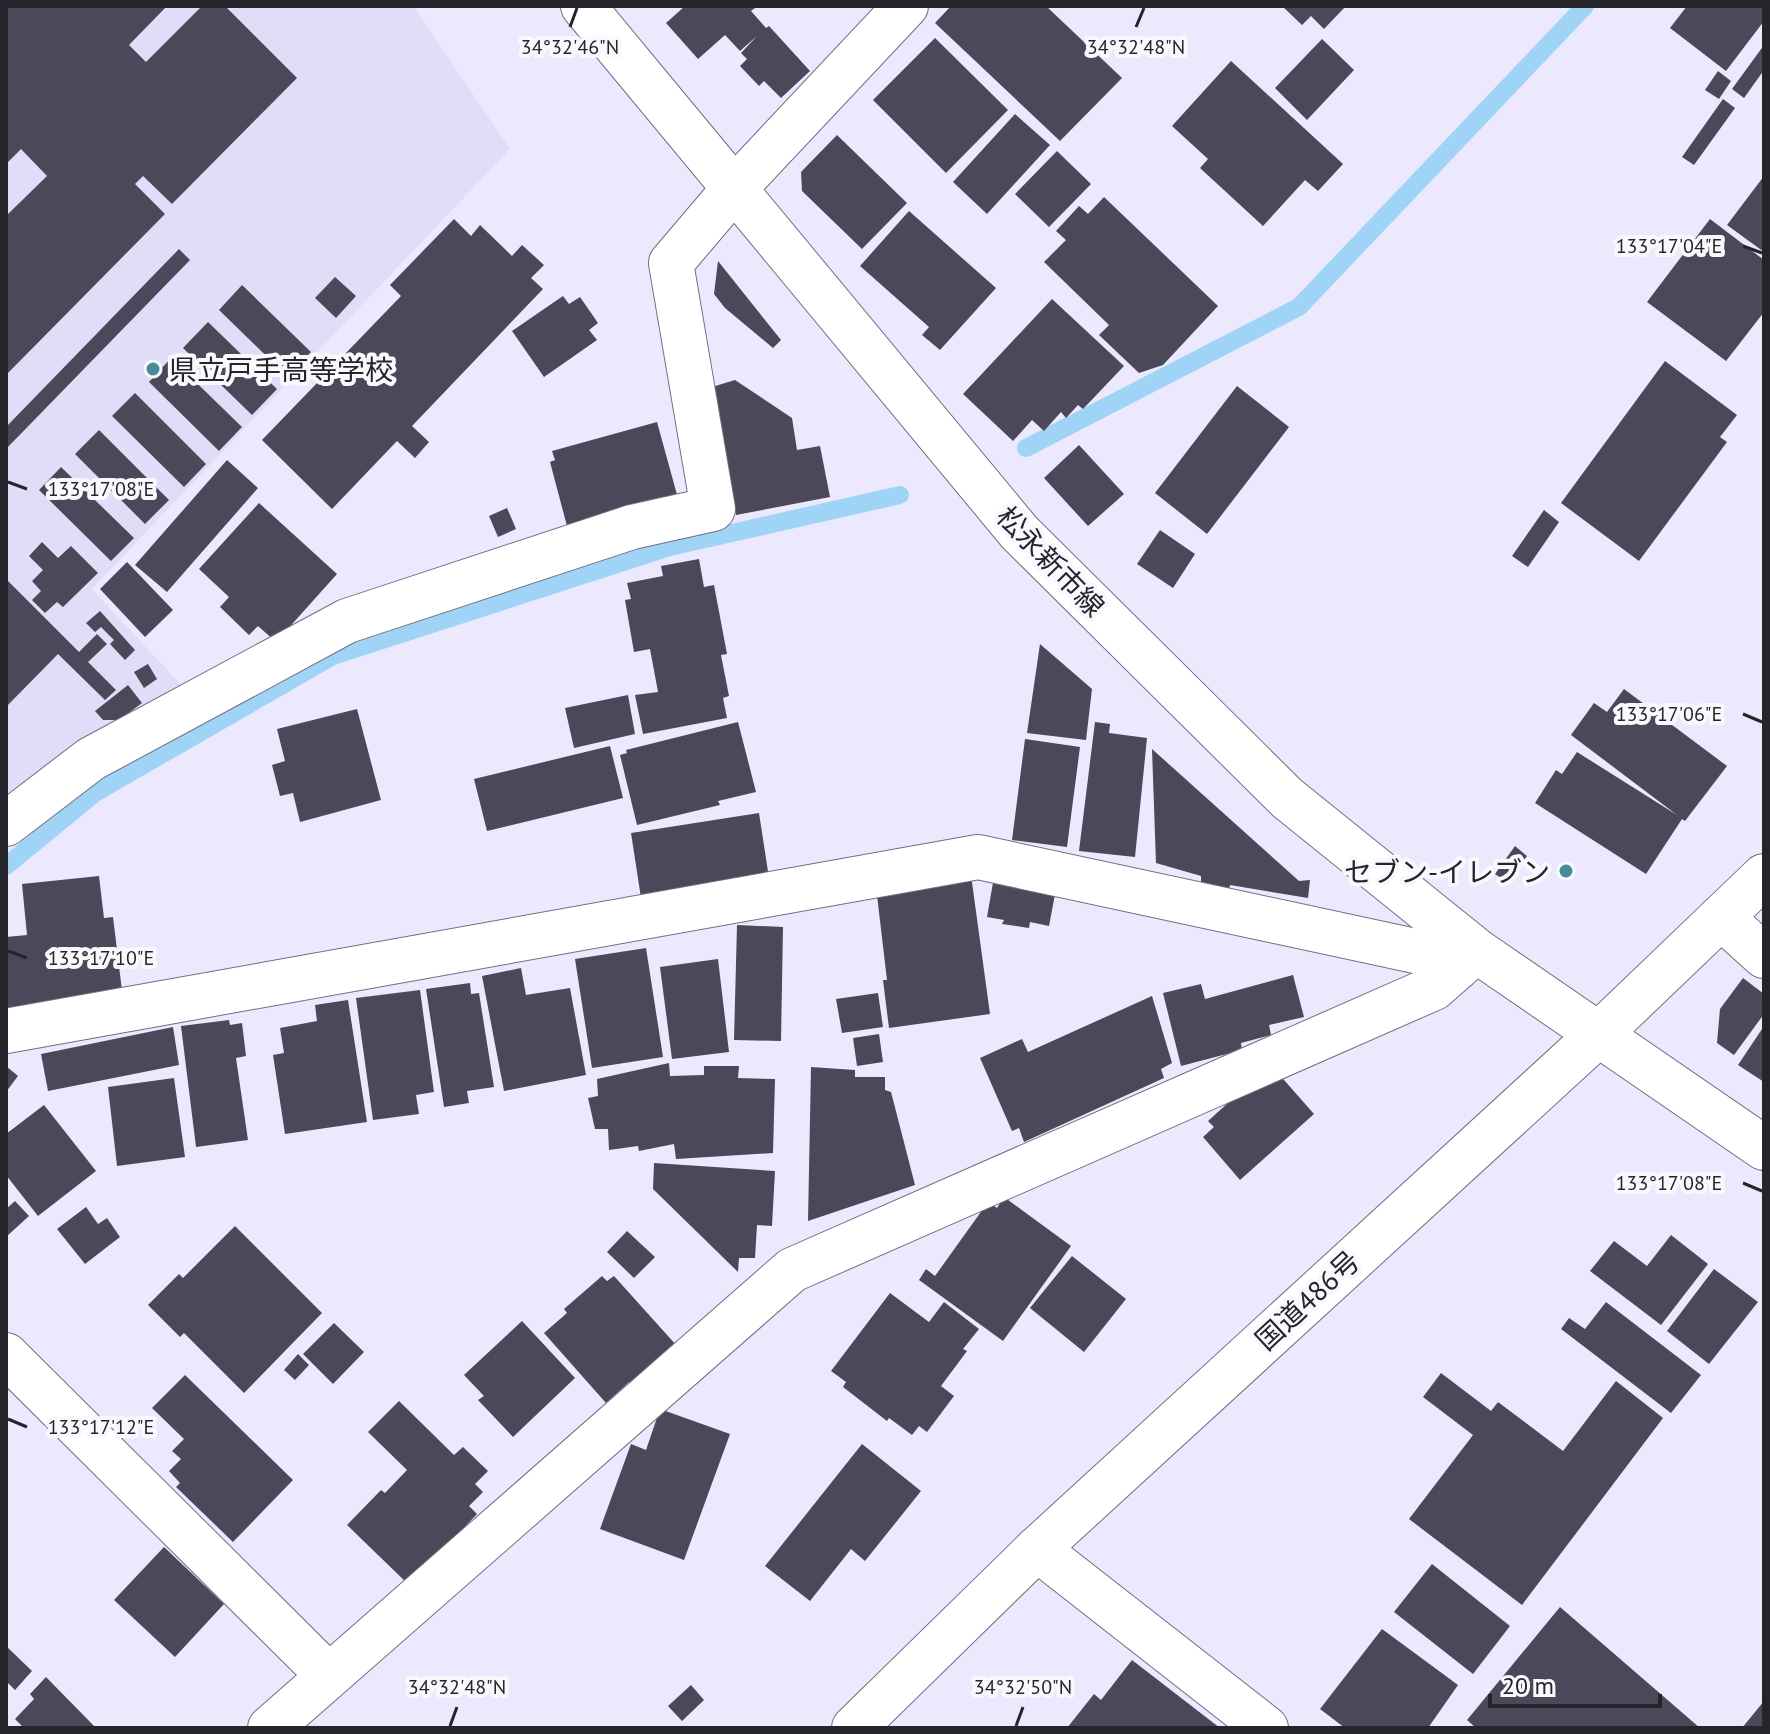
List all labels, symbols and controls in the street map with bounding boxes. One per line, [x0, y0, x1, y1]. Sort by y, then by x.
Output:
text: 34°32'46"N [521, 34, 619, 60]
text: 34°32'48"N [1087, 34, 1185, 60]
text: 133°17'04"E [1616, 233, 1722, 259]
place label: 県立戸手高等学校 [169, 351, 393, 388]
marker: 県立戸手高等学校 [144, 360, 162, 378]
text: 133°17'08"E [48, 476, 154, 502]
street label: 松永新市線 [989, 498, 1113, 624]
text: 133°17'06"E [1616, 701, 1722, 727]
place label: セブン-イレブン [1344, 853, 1550, 890]
marker: セブン-イレブン [1557, 862, 1575, 880]
text: 133°17'10"E [48, 945, 154, 971]
text: 133°17'08"E [1616, 1170, 1722, 1196]
street label: 国道486号 [1247, 1242, 1367, 1358]
text: 133°17'12"E [48, 1414, 154, 1440]
scale bar [1490, 1658, 1660, 1708]
text: 20 m [1502, 1670, 1554, 1701]
text: 34°32'48"N [408, 1674, 506, 1700]
text: 34°32'50"N [974, 1674, 1072, 1700]

